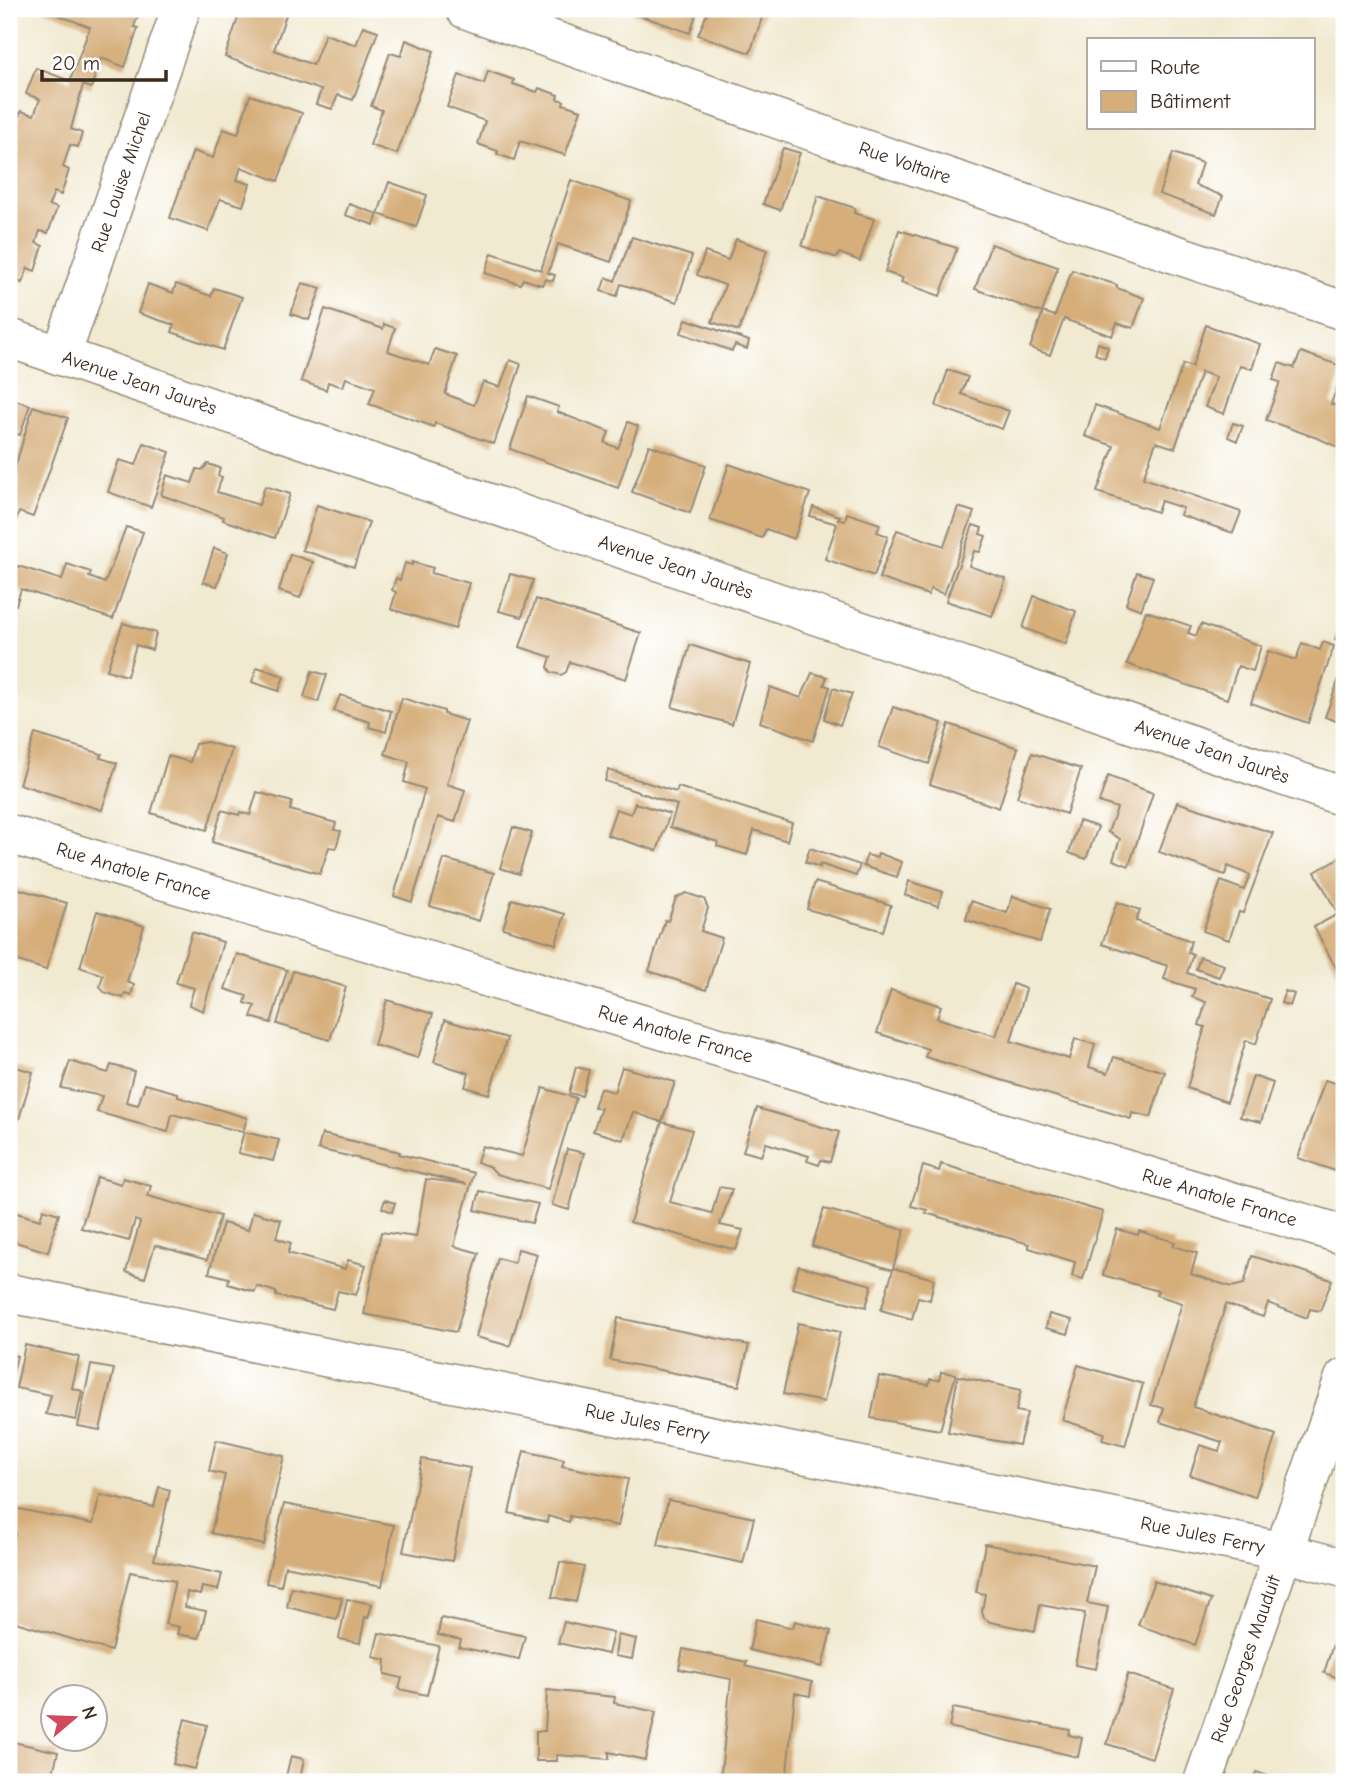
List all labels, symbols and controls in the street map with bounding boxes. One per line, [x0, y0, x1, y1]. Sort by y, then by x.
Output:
scale bar [42, 38, 166, 82]
legend [1087, 38, 1314, 130]
text: 20 m [52, 51, 100, 75]
text: Route [1150, 55, 1200, 79]
text: Bâtiment [1150, 89, 1231, 113]
street label: Rue Louise Michel [87, 109, 156, 255]
street label: Rue Voltaire [856, 137, 954, 189]
street label: Avenue Jean Jaurès [59, 346, 220, 420]
street label: Avenue Jean Jaurès [596, 531, 756, 604]
street label: Avenue Jean Jaurès [1132, 715, 1292, 788]
street label: Rue Anatole France [53, 838, 214, 905]
street label: Rue Anatole France [596, 1001, 756, 1068]
street label: Rue Anatole France [1140, 1164, 1300, 1231]
street label: Rue Jules Ferry [583, 1399, 712, 1446]
street label: Rue Jules Ferry [1139, 1512, 1267, 1559]
street label: Rue Georges Mauduit [1206, 1572, 1285, 1746]
north arrow [38, 1682, 108, 1752]
text: N [77, 1703, 102, 1722]

